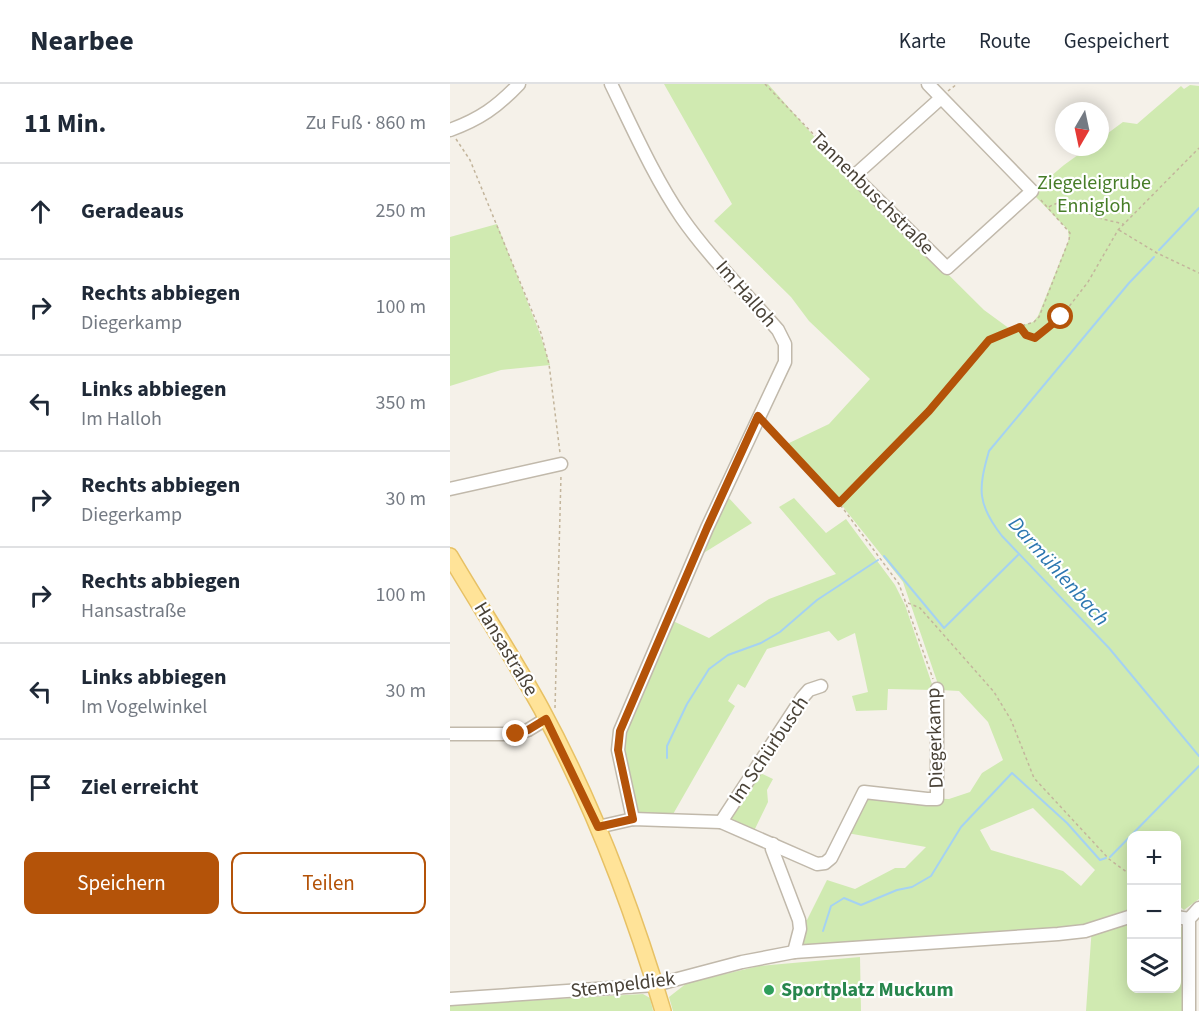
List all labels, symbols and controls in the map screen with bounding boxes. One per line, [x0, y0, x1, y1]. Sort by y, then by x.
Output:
text: Nearbee [30, 21, 134, 61]
text: Karte [899, 26, 946, 56]
text: Route [979, 26, 1031, 56]
text: Gespeichert [1064, 26, 1169, 56]
north arrow [1055, 102, 1109, 156]
text: 11 Min. [24, 105, 106, 142]
text: Zu Fuß · 860 m [305, 109, 426, 137]
street label: Tannenbuschstraße [804, 125, 940, 261]
park label: Ziegeleigrube Ennigloh [1037, 169, 1151, 220]
icon: ahead [24, 195, 57, 228]
text: Geradeaus [81, 195, 184, 227]
text: 250 m [376, 197, 426, 225]
street label: Im Halloh [709, 254, 783, 334]
text: Rechts abbiegen [81, 277, 240, 309]
icon: right [24, 291, 57, 324]
text: 100 m [376, 293, 426, 321]
route start [1047, 303, 1073, 329]
text: Diegerkamp [81, 309, 182, 337]
text: Links abbiegen [81, 373, 227, 405]
icon: left [24, 387, 57, 420]
text: 350 m [376, 389, 426, 417]
text: Im Halloh [81, 405, 162, 433]
text: Rechts abbiegen [81, 469, 240, 501]
icon: right [24, 483, 57, 516]
text: 30 m [386, 485, 426, 513]
text: Diegerkamp [81, 501, 182, 529]
water label: Darmühlenbach [1001, 509, 1117, 633]
text: Rechts abbiegen [81, 565, 240, 597]
icon: right [24, 579, 57, 612]
text: 100 m [376, 581, 426, 609]
text: Hansastraße [81, 597, 186, 625]
street label: Hansastraße [467, 597, 545, 701]
text: Links abbiegen [81, 661, 227, 693]
icon: left [24, 675, 57, 708]
text: 30 m [386, 677, 426, 705]
street label: Diegerkamp [919, 687, 951, 789]
street label: Im Schürbusch [723, 690, 815, 810]
text: Im Vogelwinkel [81, 693, 207, 721]
route end [502, 720, 528, 746]
icon: arrive [24, 771, 57, 804]
text: Ziel erreicht [81, 771, 199, 803]
map controls [1127, 831, 1181, 993]
button: + [1127, 831, 1181, 885]
button: Speichern [24, 852, 219, 914]
button: Teilen [231, 852, 426, 914]
button: − [1127, 885, 1181, 939]
button: layers [1127, 939, 1181, 993]
street label: Stempeldiek [569, 965, 677, 1005]
place label: Sportplatz Muckum [781, 976, 954, 1004]
marker: Sportplatz Muckum [762, 983, 776, 997]

